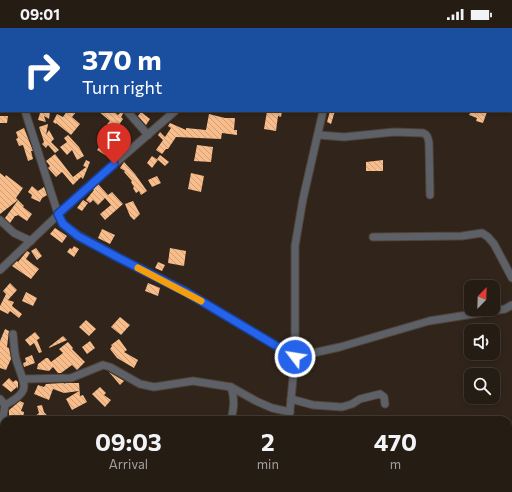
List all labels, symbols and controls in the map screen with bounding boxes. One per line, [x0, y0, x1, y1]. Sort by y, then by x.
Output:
text: 09:01 [20, 5, 60, 23]
text: 370 m [82, 42, 162, 76]
icon: right [16, 44, 68, 96]
text: Turn right [82, 76, 162, 98]
pin [97, 123, 131, 164]
icon: arrive [103, 129, 125, 151]
north arrow [464, 280, 500, 316]
map controls [464, 280, 500, 404]
button: sound [464, 324, 500, 360]
position arrow [274, 336, 316, 378]
button: search [464, 368, 500, 404]
text: 09:03 [95, 427, 162, 456]
text: 2 [261, 427, 275, 456]
text: 470 [374, 427, 417, 456]
text: Arrival [109, 456, 148, 472]
text: min [257, 456, 279, 472]
text: m [390, 456, 401, 472]

